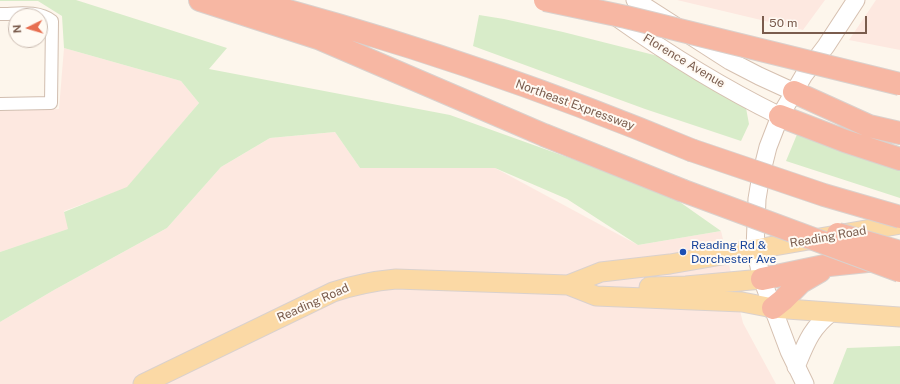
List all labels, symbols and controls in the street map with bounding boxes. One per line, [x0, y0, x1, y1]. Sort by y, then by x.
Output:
north arrow [8, 8, 48, 48]
scale bar [764, 8, 869, 34]
text: 50 m [769, 16, 797, 30]
text: N [11, 24, 23, 34]
street label: Florence Avenue [640, 31, 728, 91]
street label: Northeast Expressway [514, 77, 636, 133]
street label: Reading Road [789, 223, 867, 251]
place label: Reading Rd & Dorchester Ave [691, 238, 776, 266]
marker: Reading Rd & Dorchester Ave [678, 247, 688, 257]
street label: Reading Road [275, 281, 351, 325]

